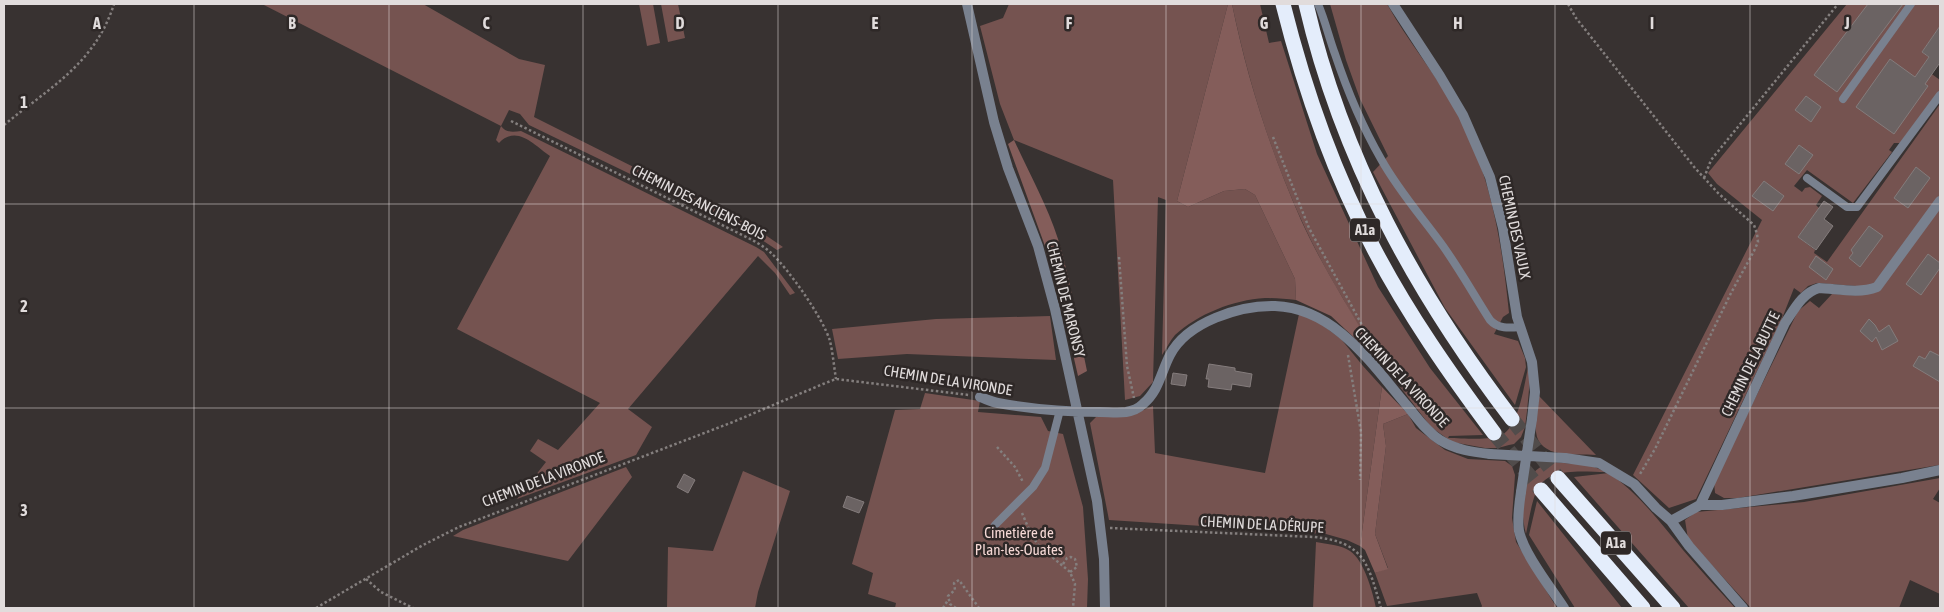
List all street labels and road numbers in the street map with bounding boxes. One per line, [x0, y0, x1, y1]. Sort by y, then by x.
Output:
street label: CHEMIN DES ANCIENS-BOIS [629, 161, 769, 243]
street label: CHEMIN DES VAULX [1496, 174, 1534, 281]
road number: A1a [1350, 218, 1380, 242]
street label: CHEMIN DE MARONSY [1043, 239, 1089, 359]
street label: CHEMIN DE LA BUTTE [1717, 308, 1783, 419]
street label: CHEMIN DE LA VIRONDE [1352, 324, 1453, 431]
street label: CHEMIN DE LA VIRONDE [883, 361, 1014, 399]
street label: CHEMIN DE LA VIRONDE [479, 448, 607, 510]
street label: CHEMIN DE LA DÉRUPE [1200, 512, 1325, 536]
road number: A1a [1601, 532, 1631, 554]

